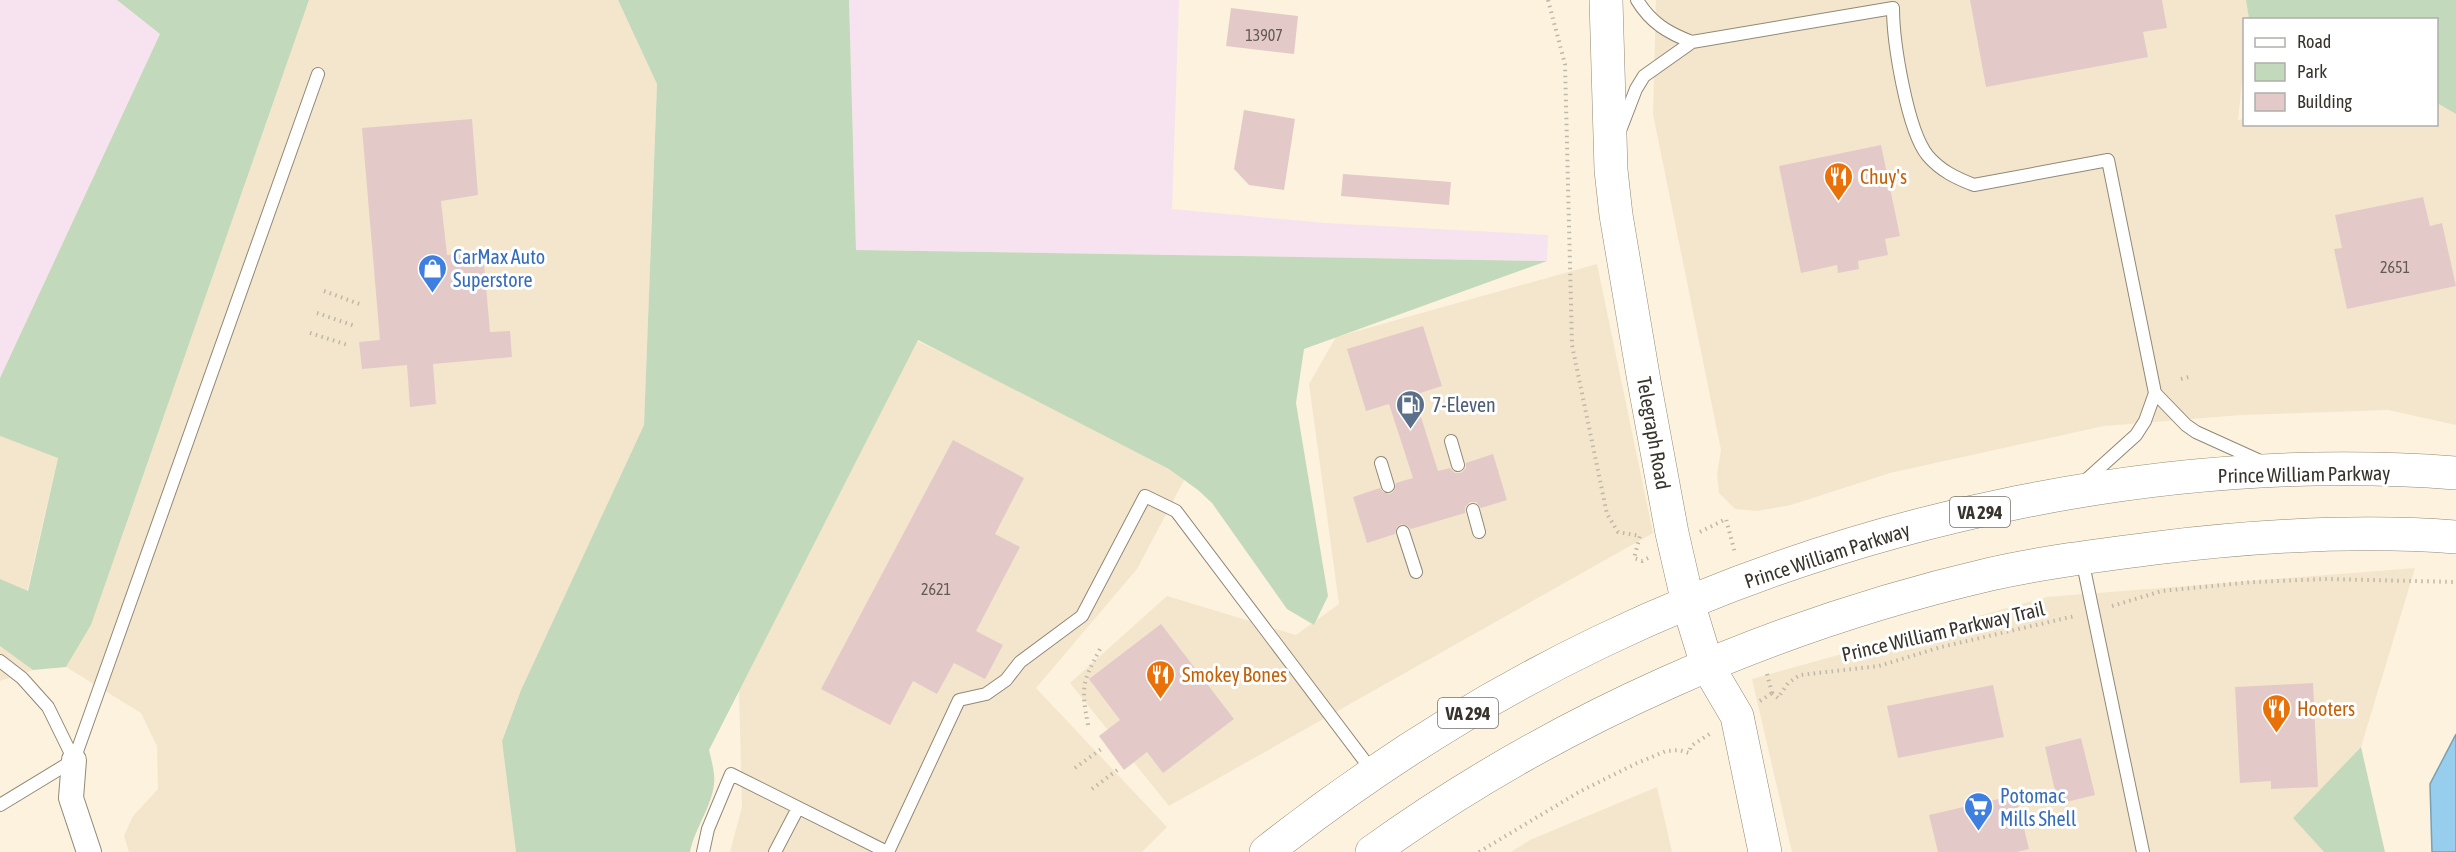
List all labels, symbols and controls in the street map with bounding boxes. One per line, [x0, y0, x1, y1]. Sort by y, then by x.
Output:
legend [2243, 18, 2438, 126]
house number: 13907 [1245, 26, 1283, 44]
text: Road [2297, 31, 2331, 52]
text: Park [2297, 61, 2327, 82]
text: Building [2297, 91, 2352, 112]
restaurant icon: Chuy's [1823, 160, 1855, 202]
place label: Chuy's [1860, 165, 1907, 188]
place label: CarMax Auto Superstore [453, 245, 545, 291]
shop icon: CarMax Auto Superstore [416, 252, 448, 294]
house number: 2651 [2380, 258, 2410, 276]
street label: Telegraph Road [1633, 375, 1675, 491]
fuel station icon: 7-Eleven [1395, 388, 1427, 430]
place label: 7-Eleven [1432, 393, 1496, 416]
street label: Prince William Parkway [2217, 461, 2391, 487]
road number: VA 294 [1950, 497, 2010, 527]
street label: Prince William Parkway [1741, 517, 1913, 593]
house number: 2621 [921, 580, 951, 598]
street label: Prince William Parkway Trail [1839, 596, 2047, 666]
restaurant icon: Smokey Bones [1145, 658, 1177, 700]
place label: Smokey Bones [1182, 663, 1287, 686]
restaurant icon: Hooters [2260, 692, 2292, 734]
place label: Hooters [2297, 697, 2355, 720]
road number: VA 294 [1438, 698, 1498, 728]
place label: Potomac Mills Shell [2000, 784, 2077, 830]
supermarket icon: Potomac Mills Shell [1963, 790, 1995, 832]

